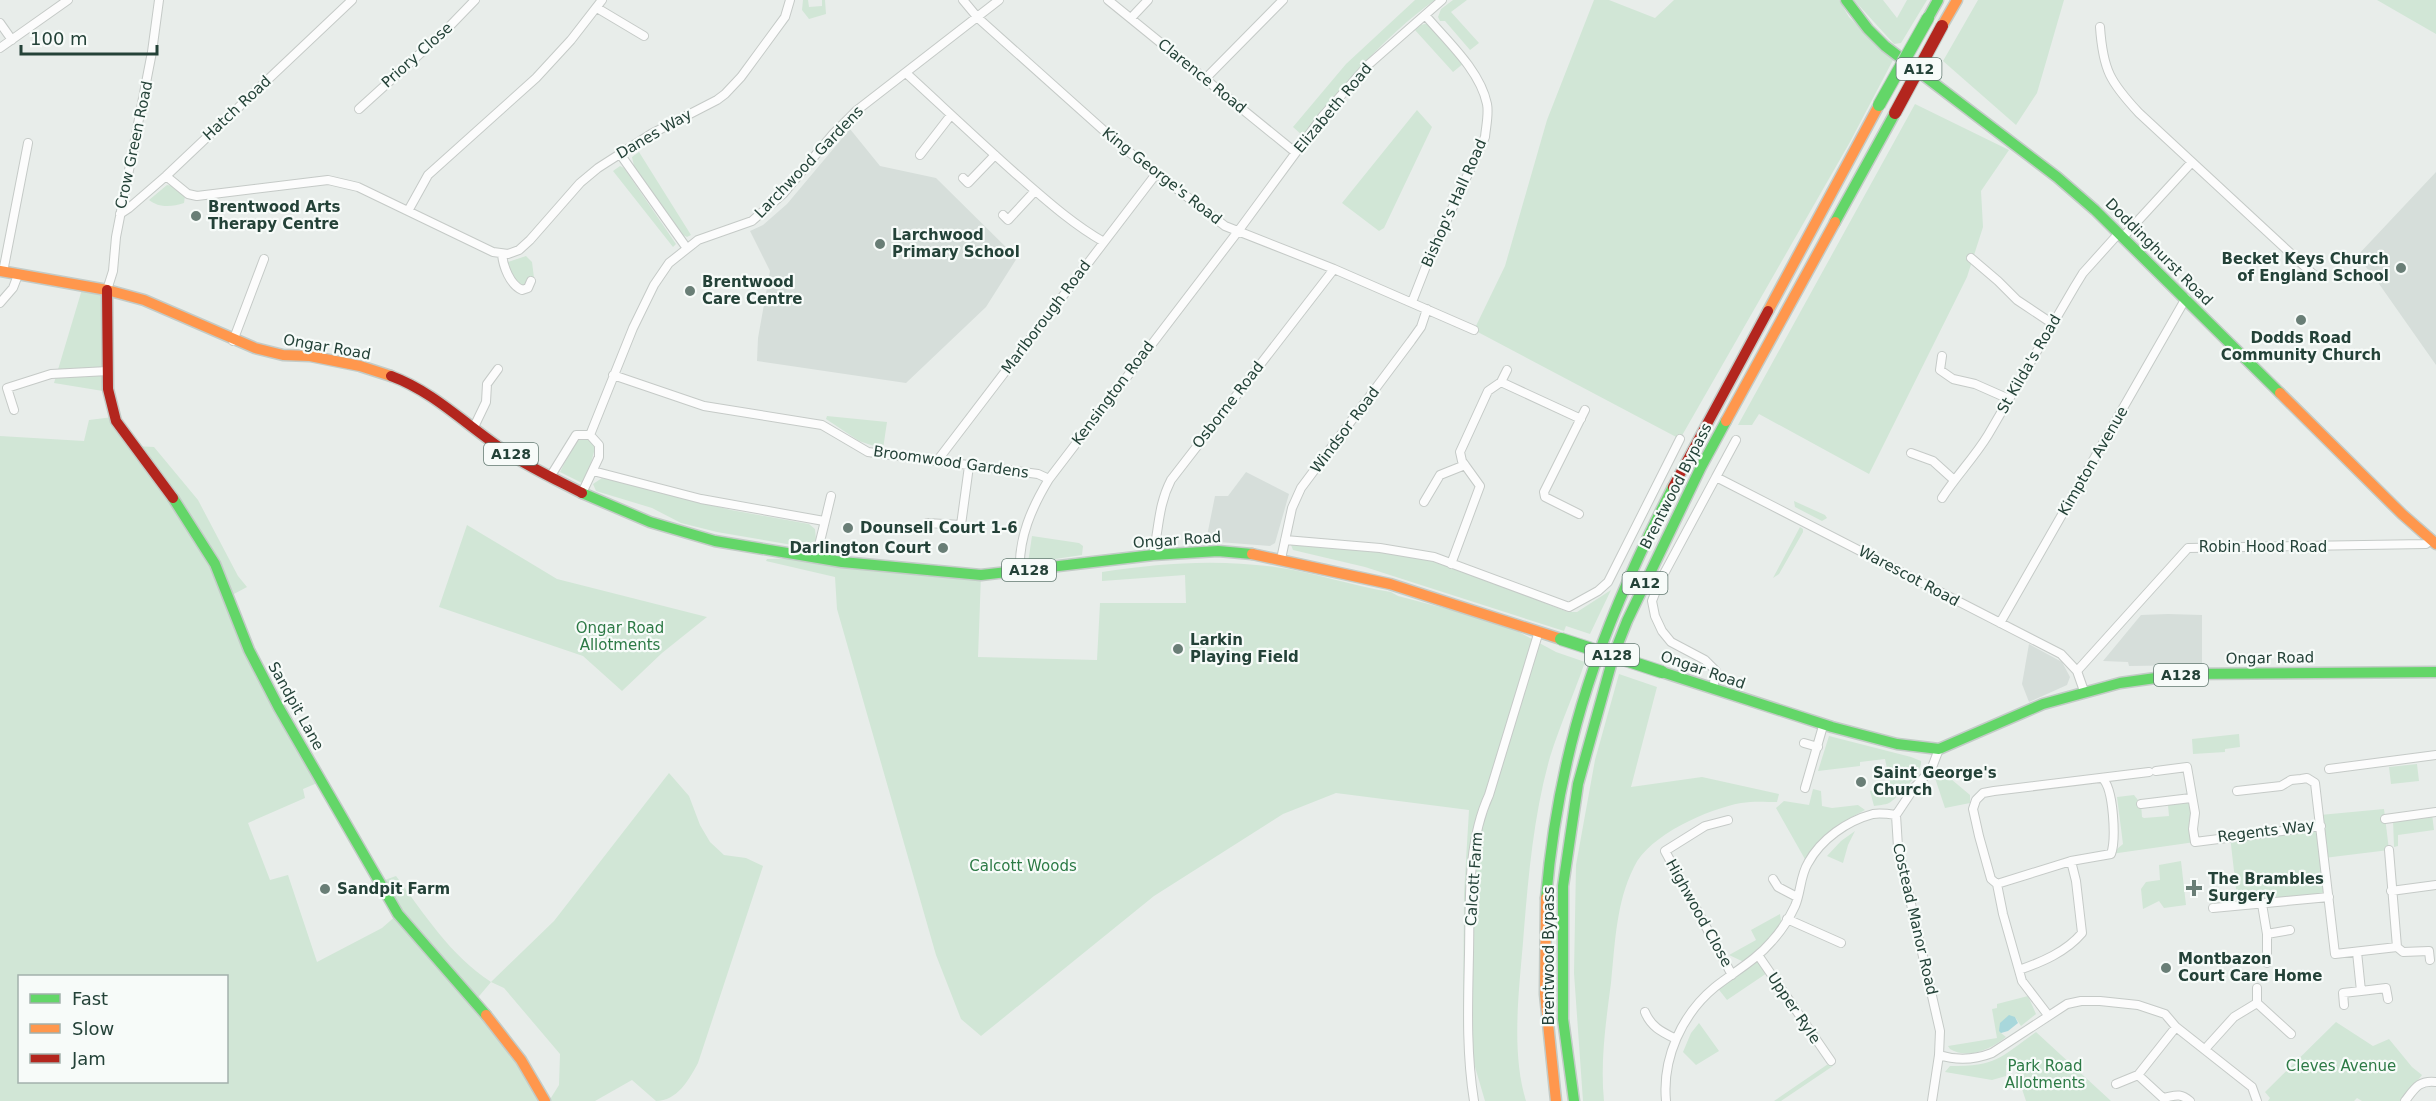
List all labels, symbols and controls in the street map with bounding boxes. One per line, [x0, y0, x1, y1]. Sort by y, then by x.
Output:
scale bar [21, 18, 158, 56]
street label: Priory Close [378, 19, 456, 91]
text: 100 m [30, 28, 88, 49]
street label: Clarence Road [1154, 35, 1250, 117]
road number: A12 [1896, 58, 1942, 80]
street label: Elizabeth Road [1290, 60, 1376, 156]
street label: Hatch Road [199, 72, 275, 144]
street label: Crow Green Road [112, 79, 156, 211]
street label: Larchwood Gardens [751, 102, 867, 222]
street label: Danes Way [613, 105, 695, 163]
street label: King George's Road [1099, 124, 1225, 228]
street label: Bishop's Hall Road [1418, 136, 1490, 270]
street label: Doddinghurst Road [2102, 195, 2216, 309]
place label: Brentwood Arts Therapy Centre [208, 198, 340, 233]
marker: Brentwood Arts Therapy Centre [189, 209, 203, 223]
place label: Larchwood Primary School [892, 226, 1020, 261]
marker: Larchwood Primary School [873, 237, 887, 251]
place label: Becket Keys Church of England School [2222, 250, 2389, 285]
street label: Marlborough Road [998, 257, 1094, 377]
marker: Becket Keys Church of England School [2394, 261, 2408, 275]
place label: Brentwood Care Centre [702, 273, 803, 308]
marker: Brentwood Care Centre [683, 284, 697, 298]
street label: St Kilda's Road [1993, 311, 2065, 417]
marker: Dodds Road Community Church [2294, 313, 2308, 327]
place label: Dodds Road Community Church [2221, 329, 2381, 364]
street label: Ongar Road [282, 330, 372, 364]
street label: Kensington Road [1068, 337, 1158, 449]
street label: Osborne Road [1188, 358, 1268, 452]
street label: Windsor Road [1307, 383, 1383, 477]
street label: Kimpton Avenue [2054, 403, 2132, 519]
street label: Brentwood Bypass [1636, 420, 1716, 552]
street label: Broomwood Gardens [872, 442, 1030, 482]
road number: A128 [484, 443, 538, 465]
place label: Dounsell Court 1-6 [860, 519, 1018, 537]
marker: Dounsell Court 1-6 [841, 521, 855, 535]
street label: Ongar Road [1132, 528, 1222, 552]
street label: Robin Hood Road [2199, 538, 2327, 556]
place label: Darlington Court [789, 539, 931, 557]
marker: Darlington Court [936, 541, 950, 555]
street label: Warescot Road [1855, 542, 1963, 610]
road number: A128 [1002, 559, 1056, 581]
road number: A12 [1622, 572, 1668, 594]
park label: Ongar Road Allotments [576, 619, 664, 654]
place label: Larkin Playing Field [1190, 631, 1299, 666]
marker: Larkin Playing Field [1171, 642, 1185, 656]
road number: A128 [1585, 644, 1639, 666]
street label: Ongar Road [1658, 647, 1748, 693]
street label: Ongar Road [2226, 648, 2314, 668]
street label: Sandpit Lane [264, 659, 328, 753]
road number: A128 [2154, 664, 2208, 686]
place label: Saint George's Church [1873, 764, 1997, 799]
marker: Saint George's Church [1854, 775, 1868, 789]
street label: Regents Way [2216, 816, 2316, 846]
street label: Calcott Farm [1462, 831, 1486, 927]
street label: Costead Manor Road [1889, 841, 1941, 997]
street label: Highwood Close [1662, 856, 1736, 970]
park label: Calcott Woods [969, 857, 1077, 875]
place label: The Brambles Surgery [2208, 870, 2324, 905]
marker: The Brambles Surgery [2185, 879, 2203, 897]
place label: Sandpit Farm [337, 880, 450, 898]
marker: Sandpit Farm [318, 882, 332, 896]
street label: Brentwood Bypass [1540, 886, 1558, 1026]
place label: Montbazon Court Care Home [2178, 950, 2322, 985]
marker: Montbazon Court Care Home [2159, 961, 2173, 975]
street label: Upper Ryle [1764, 969, 1824, 1047]
legend [18, 975, 228, 1083]
text: Fast [72, 988, 108, 1009]
text: Slow [72, 1018, 114, 1039]
text: Jam [71, 1048, 106, 1069]
park label: Park Road Allotments [2005, 1057, 2086, 1092]
park label: Cleves Avenue [2286, 1057, 2396, 1075]

